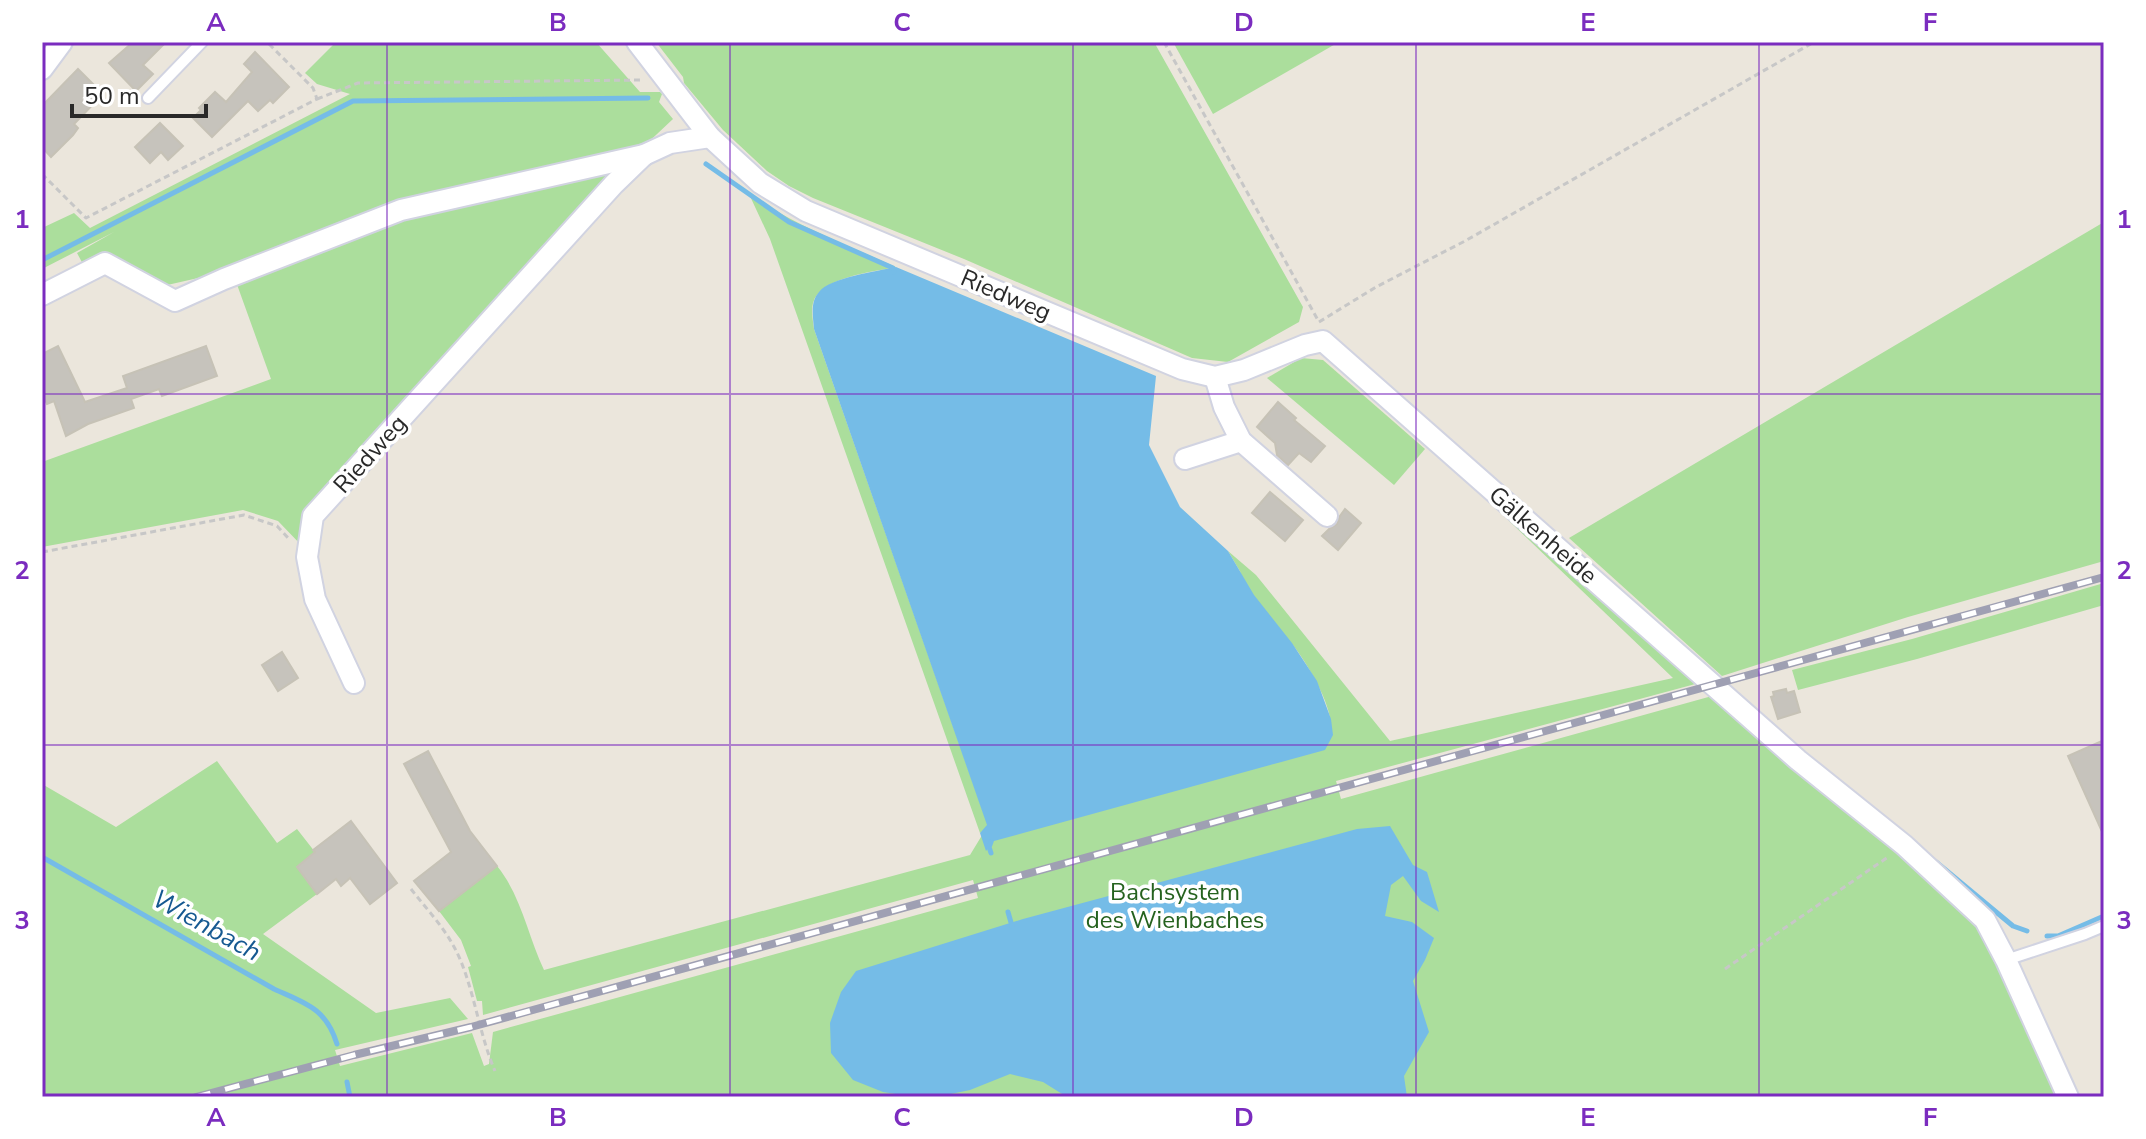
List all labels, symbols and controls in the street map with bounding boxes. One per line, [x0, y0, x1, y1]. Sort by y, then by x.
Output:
text: A [206, 5, 226, 40]
text: B [549, 5, 567, 40]
text: C [893, 5, 911, 40]
text: D [1234, 5, 1254, 40]
text: E [1580, 5, 1596, 40]
text: F [1923, 5, 1937, 40]
scale bar [72, 68, 206, 118]
text: 50 m [84, 80, 140, 112]
text: 1 [14, 202, 30, 237]
text: 1 [2116, 202, 2132, 237]
street label: Riedweg [956, 262, 1056, 328]
street label: Riedweg [326, 408, 414, 500]
street label: Gälkenheide [1482, 479, 1604, 591]
text: 2 [14, 553, 30, 588]
text: 2 [2116, 553, 2132, 588]
park label: Bachsystem des Wienbaches [1086, 876, 1264, 936]
water label: Wienbach [146, 881, 267, 970]
text: 3 [14, 903, 30, 938]
text: 3 [2116, 903, 2132, 938]
text: A [206, 1100, 226, 1135]
text: B [549, 1100, 567, 1135]
text: C [893, 1100, 911, 1135]
text: D [1234, 1100, 1254, 1135]
text: E [1580, 1100, 1596, 1135]
text: F [1923, 1100, 1937, 1135]

